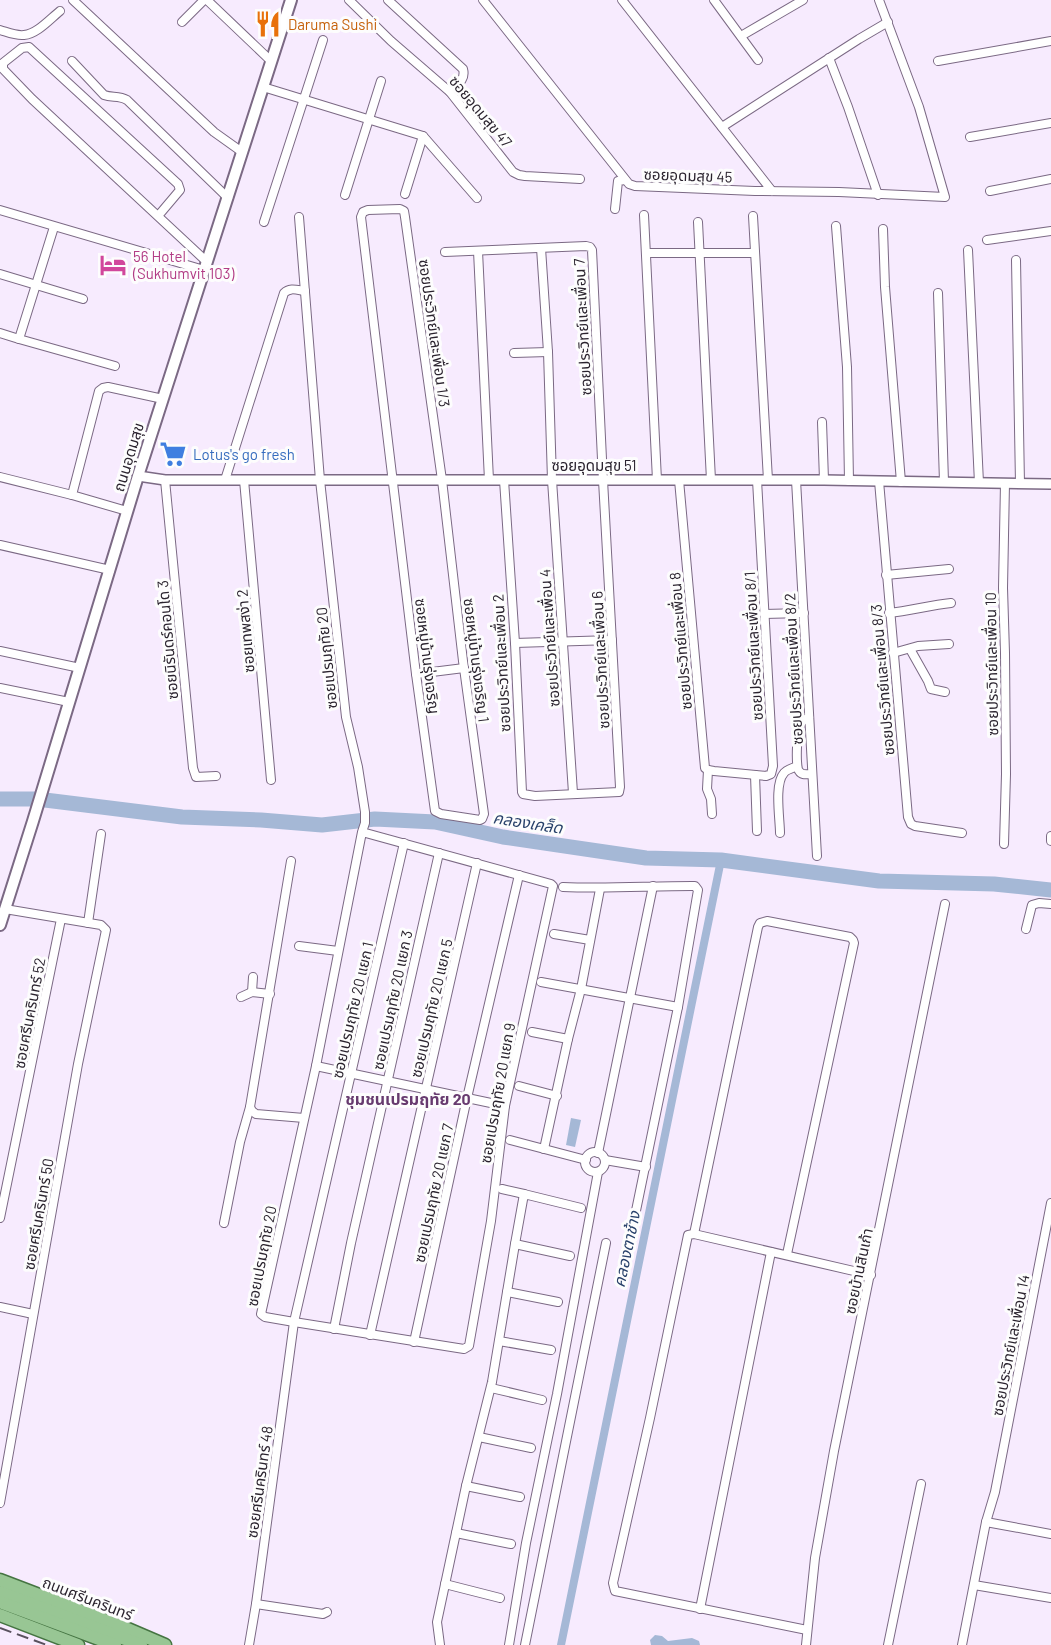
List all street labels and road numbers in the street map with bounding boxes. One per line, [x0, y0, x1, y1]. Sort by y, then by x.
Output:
street label: ซอยอุดมสุข 47 [445, 72, 516, 151]
street label: ซอยอุดมสุข 45 [643, 164, 733, 187]
street label: ซอยประวิทย์และเพื่อน 1/3 [416, 258, 455, 408]
street label: ซอยประวิทย์และเพื่อน 7 [568, 258, 595, 396]
street label: ถนนอุดมสุข [109, 420, 148, 494]
street label: ซอยอุดมสุข 51 [551, 456, 637, 475]
street label: ซอยประวิทย์และเพื่อน 4 [534, 568, 563, 708]
street label: ซอยประวิทย์และเพื่อน 8/1 [739, 571, 766, 721]
street label: ซอยประวิทย์และเพื่อน 8 [664, 572, 695, 711]
street label: ซอยนิรันดร์คอนโด 3 [153, 580, 181, 700]
street label: ซอยเทพสง่า 2 [232, 589, 258, 673]
street label: ซอยประวิทย์และเพื่อน 6 [586, 591, 613, 729]
street label: ซอยประวิทย์และเพื่อน 10 [980, 592, 1001, 736]
street label: ซอยประวิทย์และเพื่อน 8/2 [779, 593, 806, 745]
street label: ซอยประวิทย์และเพื่อน 2 [487, 594, 514, 733]
street label: ซอยหมู่บ้านรุ่งเจริญ [411, 597, 444, 715]
street label: ซอยหมู่บ้านรุ่งเจริญ 1 [459, 597, 494, 723]
street label: ซอยประวิทย์และเพื่อน 8/3 [865, 604, 898, 756]
street label: ซอยเปรมฤทัย 20 [312, 606, 340, 710]
street label: ซอยเปรมฤทัย 20 แยก 3 [368, 929, 416, 1071]
street label: ซอยเปรมฤทัย 20 แยก 5 [406, 937, 456, 1079]
street label: ซอยเปรมฤทัย 20 แยก 1 [328, 940, 376, 1080]
street label: ซอยศรีนครินทร์ 52 [9, 956, 49, 1070]
street label: ซอยเปรมฤทัย 20 แยก 9 [476, 1021, 518, 1165]
street label: ซอยเปรมฤทัย 20 แยก 7 [409, 1122, 457, 1264]
street label: ซอยศรีนครินทร์ 50 [19, 1157, 57, 1271]
street label: ซอยเปรมฤทัย 20 [242, 1204, 280, 1308]
street label: ซอยบ้านสินเก้า [840, 1226, 876, 1316]
street label: ซอยประวิทย์และเพื่อน 14 [986, 1273, 1033, 1417]
street label: ซอยศรีนครินทร์ 48 [242, 1425, 276, 1539]
street label: ถนนศรีนครินทร์ [40, 1572, 137, 1624]

